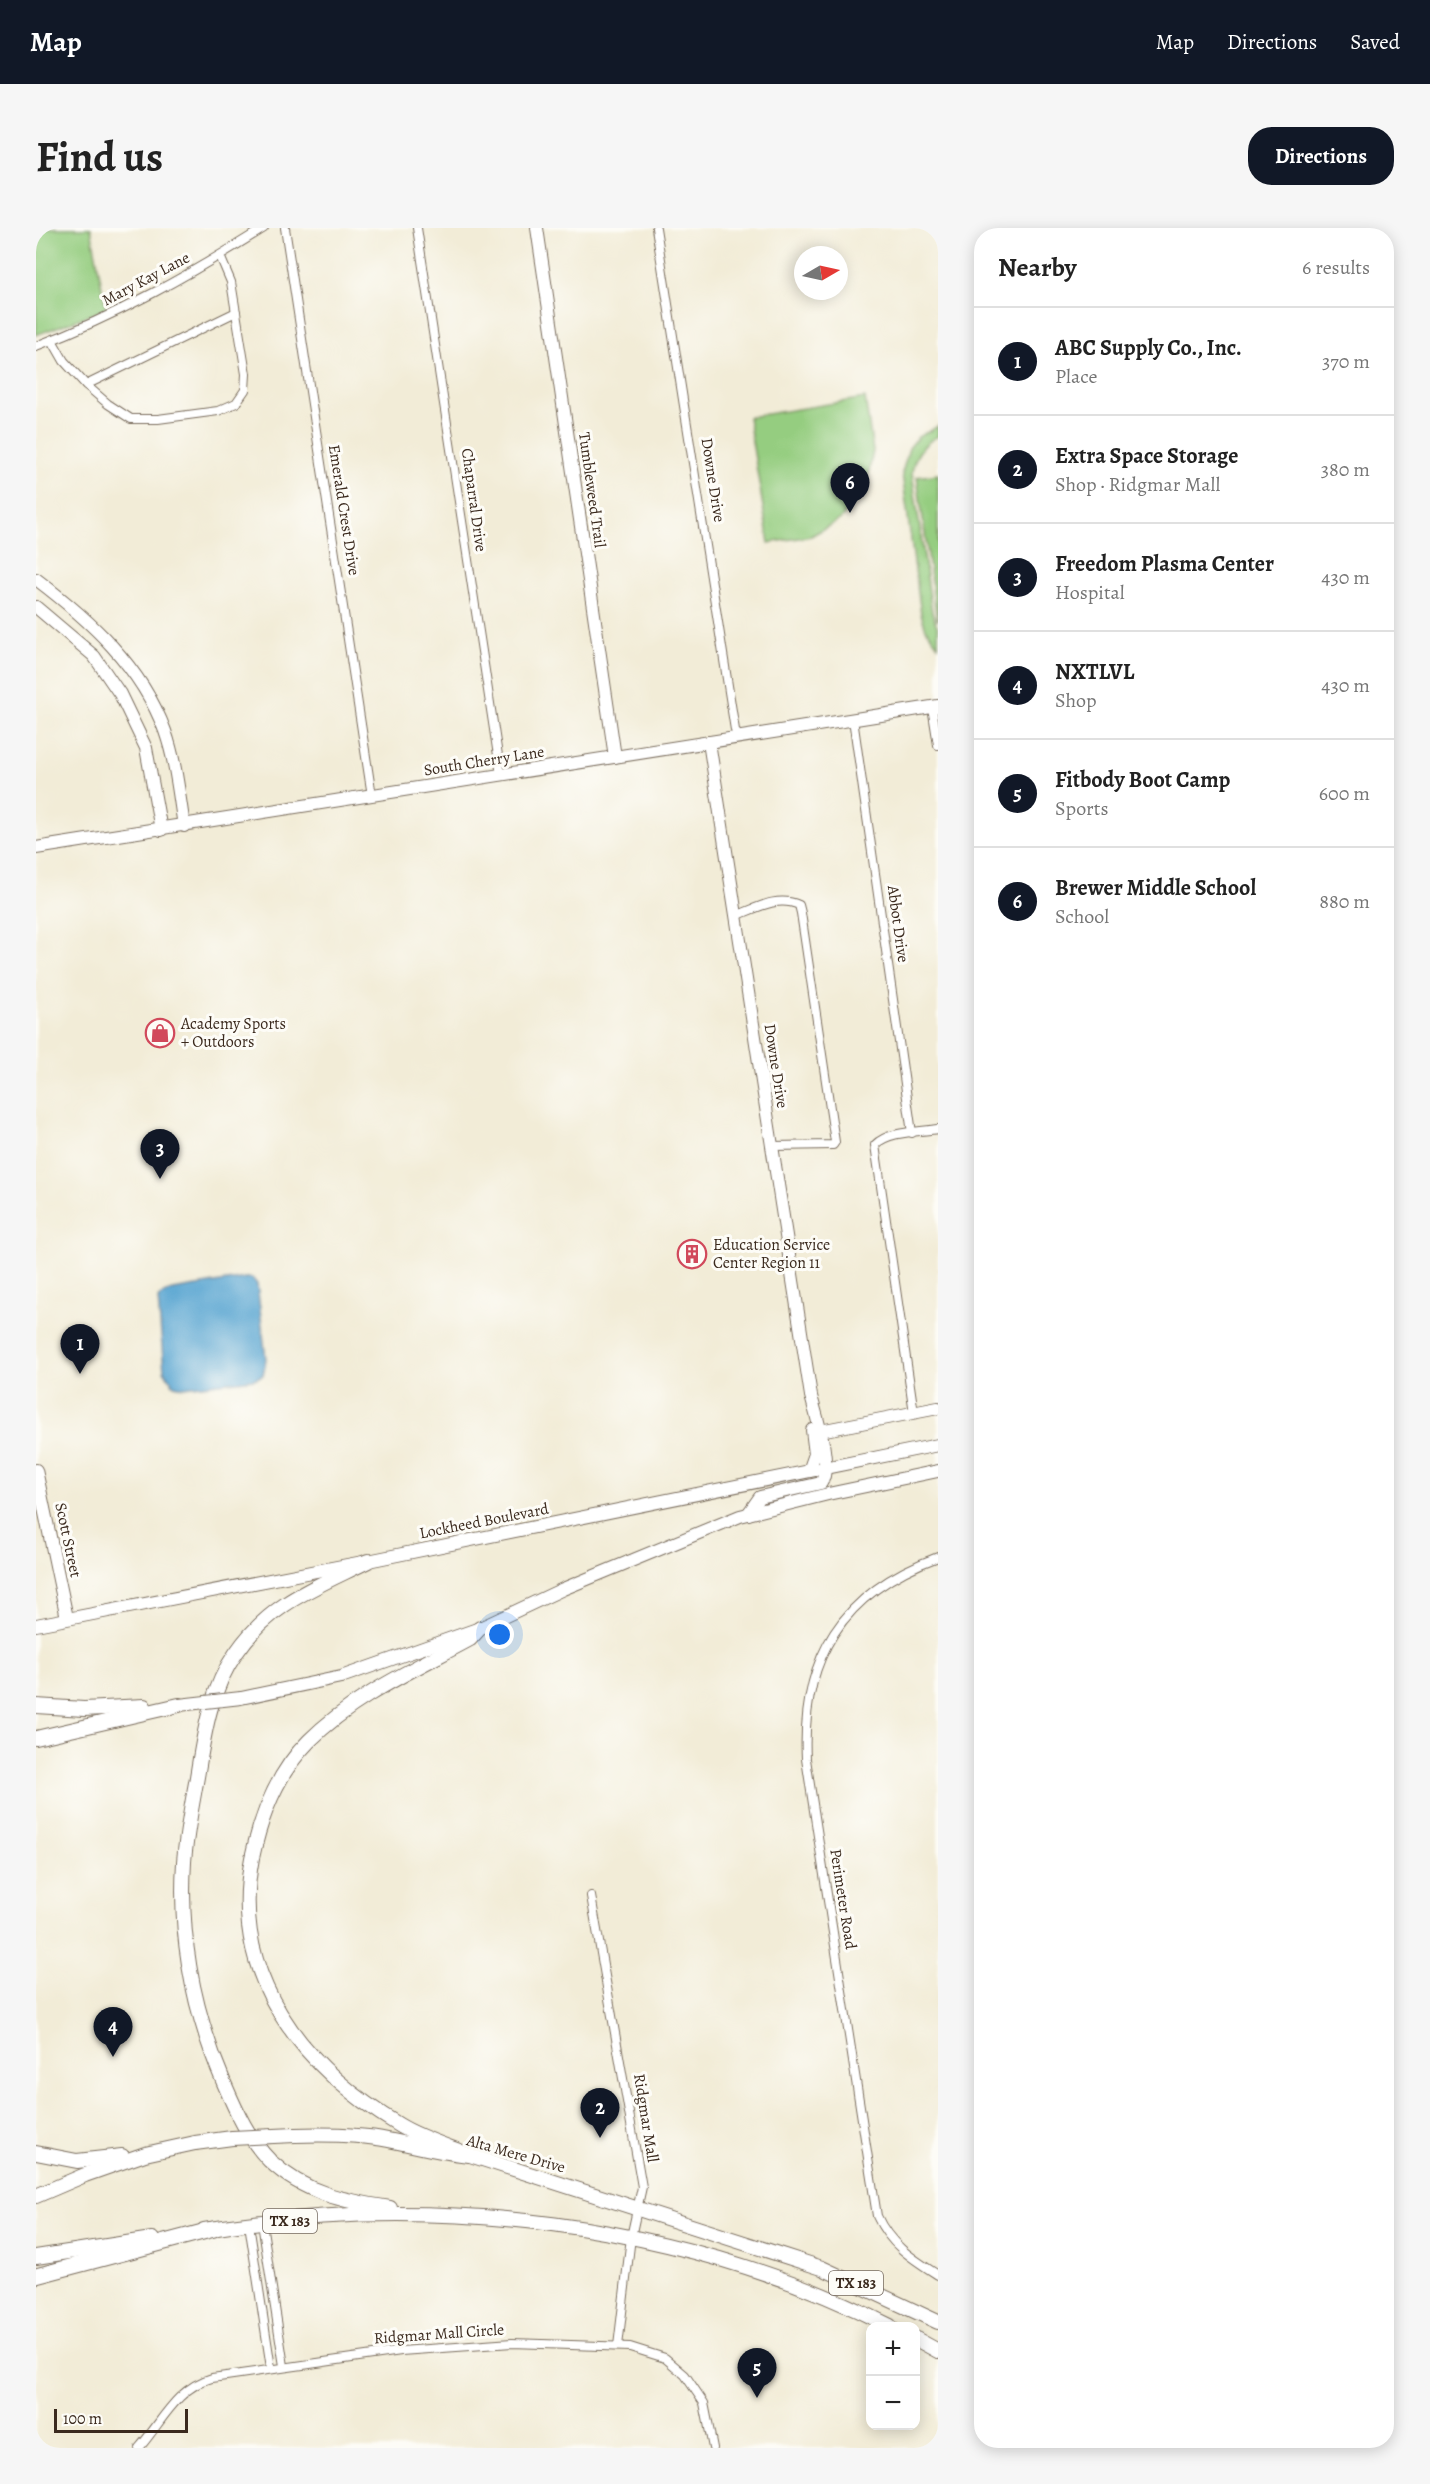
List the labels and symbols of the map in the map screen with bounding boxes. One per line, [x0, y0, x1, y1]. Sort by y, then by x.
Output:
north arrow [794, 246, 848, 300]
street label: Mary Kay Lane [98, 247, 194, 311]
street label: Tumbleweed Trail [573, 431, 611, 549]
street label: Downe Drive [695, 436, 731, 524]
street label: Emerald Crest Drive [323, 443, 365, 577]
street label: Chaparral Drive [456, 447, 492, 553]
pin: 6 [830, 464, 870, 513]
street label: South Cherry Lane [422, 741, 546, 781]
street label: Abbot Drive [882, 883, 914, 964]
place label: Academy Sports + Outdoors [180, 1013, 286, 1053]
shop icon: Academy Sports + Outdoors [144, 1017, 176, 1049]
street label: Downe Drive [758, 1022, 794, 1110]
pin: 3 [140, 1130, 180, 1179]
place label: Education Service Center Region 11 [713, 1234, 830, 1274]
building icon: Education Service Center Region 11 [676, 1238, 708, 1270]
pin: 1 [60, 1324, 99, 1374]
street label: Lockheed Boulevard [417, 1498, 551, 1544]
street label: Scott Street [49, 1501, 87, 1579]
your location [485, 1620, 514, 1649]
street label: Perimeter Road [824, 1847, 862, 1951]
pin: 4 [94, 2008, 133, 2057]
street label: Ridgmar Mall [628, 2072, 664, 2164]
pin: 2 [580, 2088, 620, 2138]
street label: Alta Mere Drive [463, 2129, 568, 2179]
road number: TX 183 [263, 2209, 317, 2233]
road number: TX 183 [829, 2271, 883, 2295]
street label: Ridgmar Mall Circle [373, 2318, 505, 2350]
pin: 5 [738, 2348, 776, 2398]
scale bar [54, 2406, 188, 2434]

